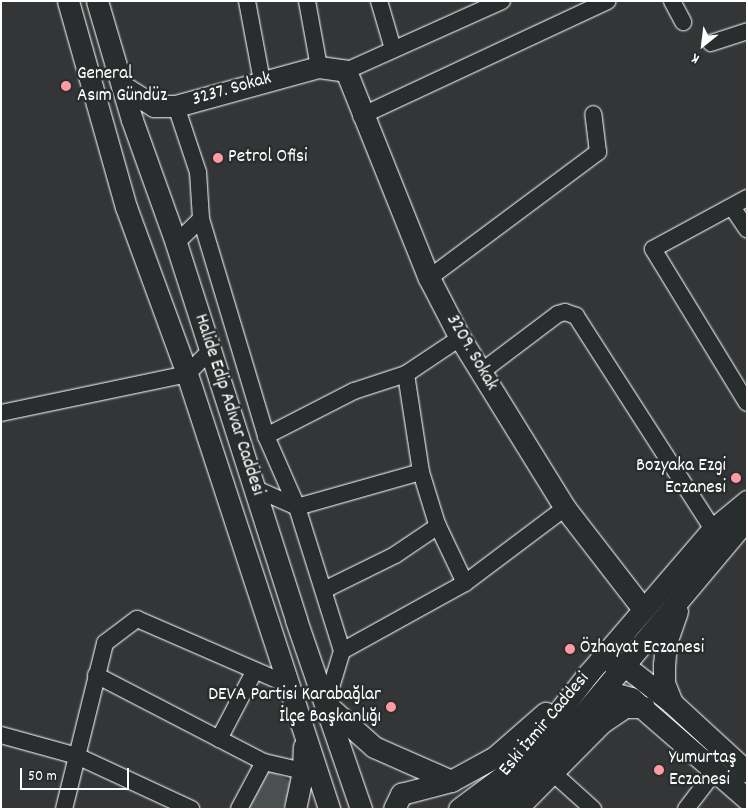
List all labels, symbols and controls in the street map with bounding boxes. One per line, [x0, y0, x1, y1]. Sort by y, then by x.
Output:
north arrow [678, 20, 728, 70]
text: K [688, 48, 703, 68]
place label: General Asım Gündüz [77, 64, 167, 108]
street label: 3237. Sokak [190, 68, 274, 112]
marker: General Asım Gündüz [59, 79, 73, 93]
place label: Petrol Ofisi [228, 147, 308, 169]
marker: Petrol Ofisi [212, 152, 224, 164]
street label: Halide Edip Adıvar Caddesi [188, 311, 268, 499]
street label: 3209. Sokak [440, 311, 502, 395]
place label: Bozyaka Ezgi Eczanesi [636, 456, 726, 500]
marker: Bozyaka Ezgi Eczanesi [730, 472, 742, 484]
place label: Özhayat Eczanesi [580, 638, 704, 660]
marker: Özhayat Eczanesi [564, 643, 576, 655]
street label: Eski İzmir Caddesi [495, 668, 595, 782]
place label: DEVA Partisi Karabağlar İlçe Başkanlığı [208, 685, 381, 729]
marker: DEVA Partisi Karabağlar İlçe Başkanlığı [385, 701, 397, 713]
place label: Yumurtaş Eczanesi [669, 748, 737, 792]
scale bar [22, 758, 131, 790]
marker: Yumurtaş Eczanesi [653, 764, 665, 776]
text: 50 m [28, 766, 57, 788]

